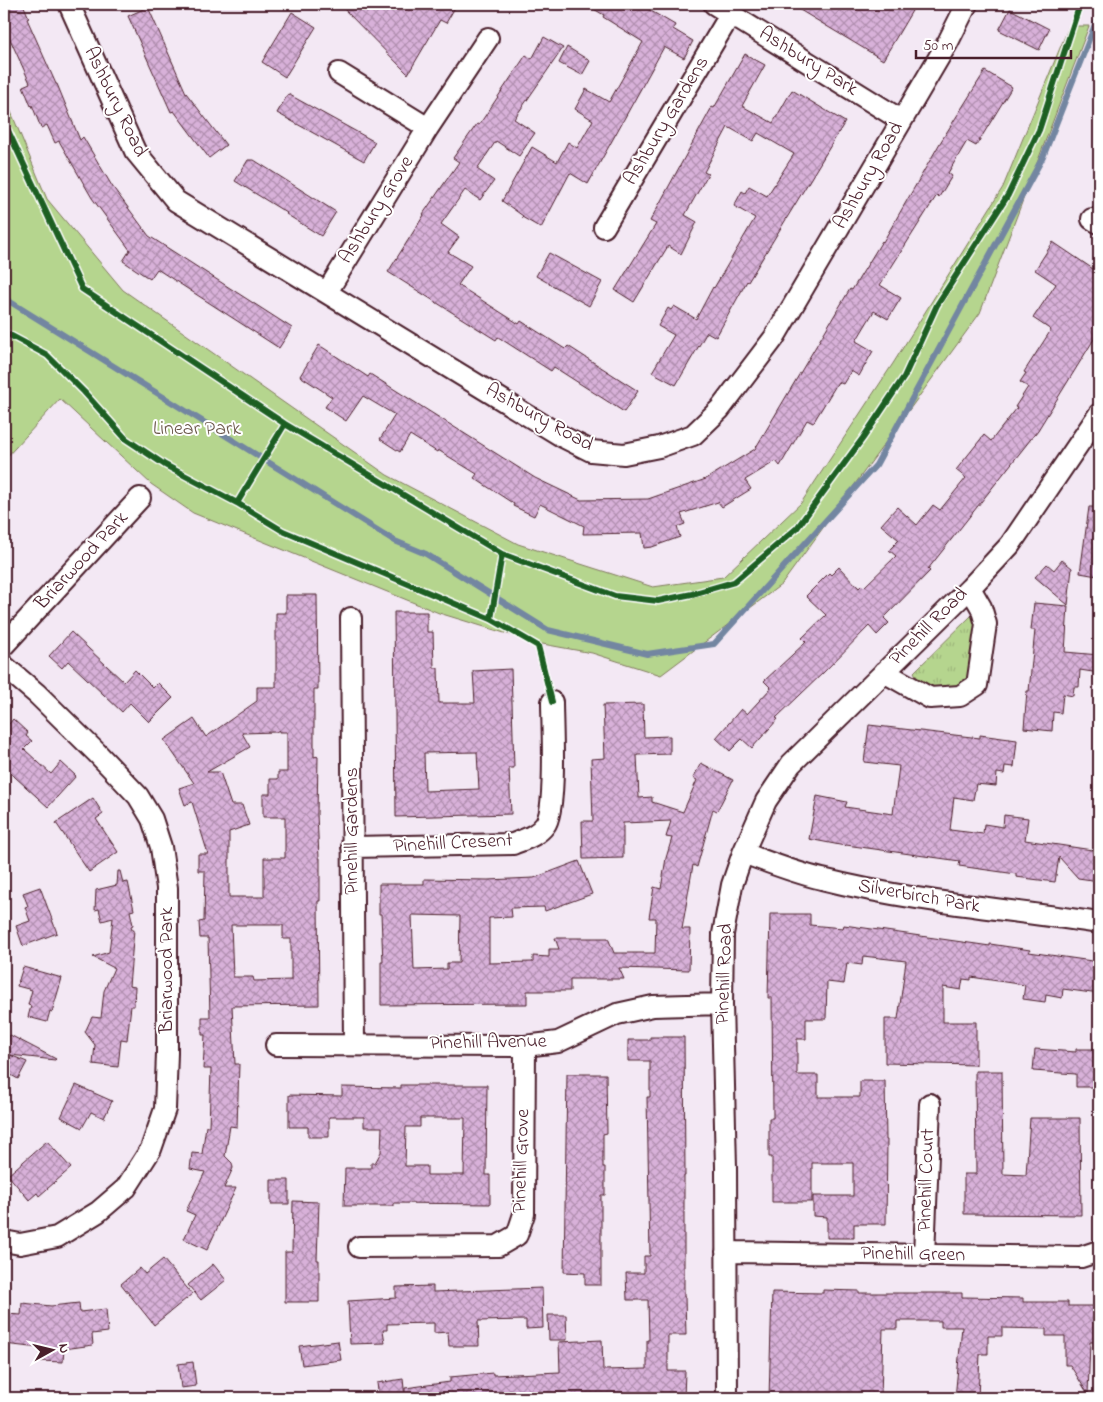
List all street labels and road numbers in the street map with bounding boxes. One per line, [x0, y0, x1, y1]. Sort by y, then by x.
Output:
street label: Ashbury Park [753, 20, 864, 104]
street label: Ashbury Road [76, 42, 154, 162]
street label: Ashbury Gardens [617, 51, 717, 191]
street label: Ashbury Road [827, 117, 911, 235]
street label: Ashbury Grove [332, 150, 422, 270]
street label: Ashbury Road [480, 376, 598, 460]
street label: Briarwood Park [28, 505, 136, 618]
street label: Pinehill Road [883, 581, 975, 673]
street label: Pinehill Gardens [338, 767, 367, 895]
street label: Pinehill Cresent [393, 826, 514, 862]
street label: Silverbirch Park [856, 872, 982, 922]
street label: Briarwood Park [153, 907, 182, 1034]
street label: Pinehill Road [709, 923, 741, 1025]
street label: Pinehill Avenue [429, 1027, 547, 1059]
street label: Pinehill Grove [506, 1108, 538, 1213]
street label: Pinehill Court [911, 1128, 943, 1232]
street label: Pinehill Green [861, 1240, 965, 1270]

